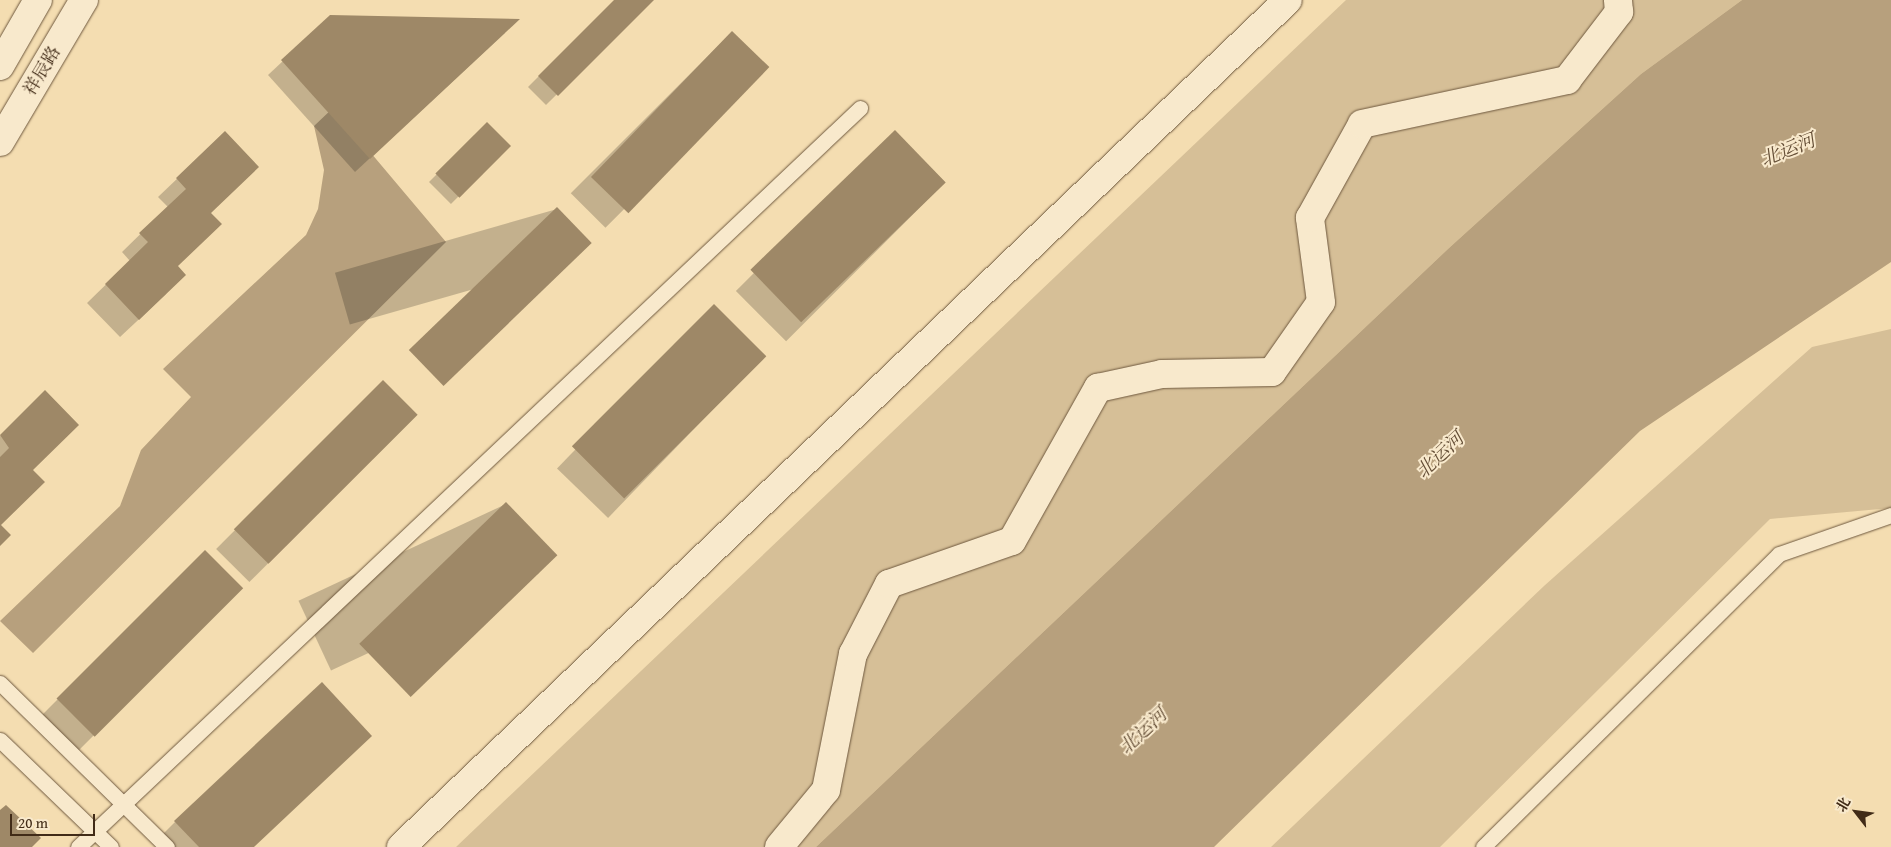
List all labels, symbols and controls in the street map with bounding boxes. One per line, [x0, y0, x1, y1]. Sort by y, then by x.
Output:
street label: 祥辰路 [19, 42, 65, 100]
water label: 北运河 [1757, 129, 1819, 171]
water label: 北运河 [1411, 427, 1469, 483]
water label: 北运河 [1114, 703, 1172, 759]
north arrow [1831, 787, 1881, 837]
text: 北 [1831, 793, 1855, 816]
scale bar [12, 804, 98, 836]
text: 20 m [18, 812, 48, 833]

